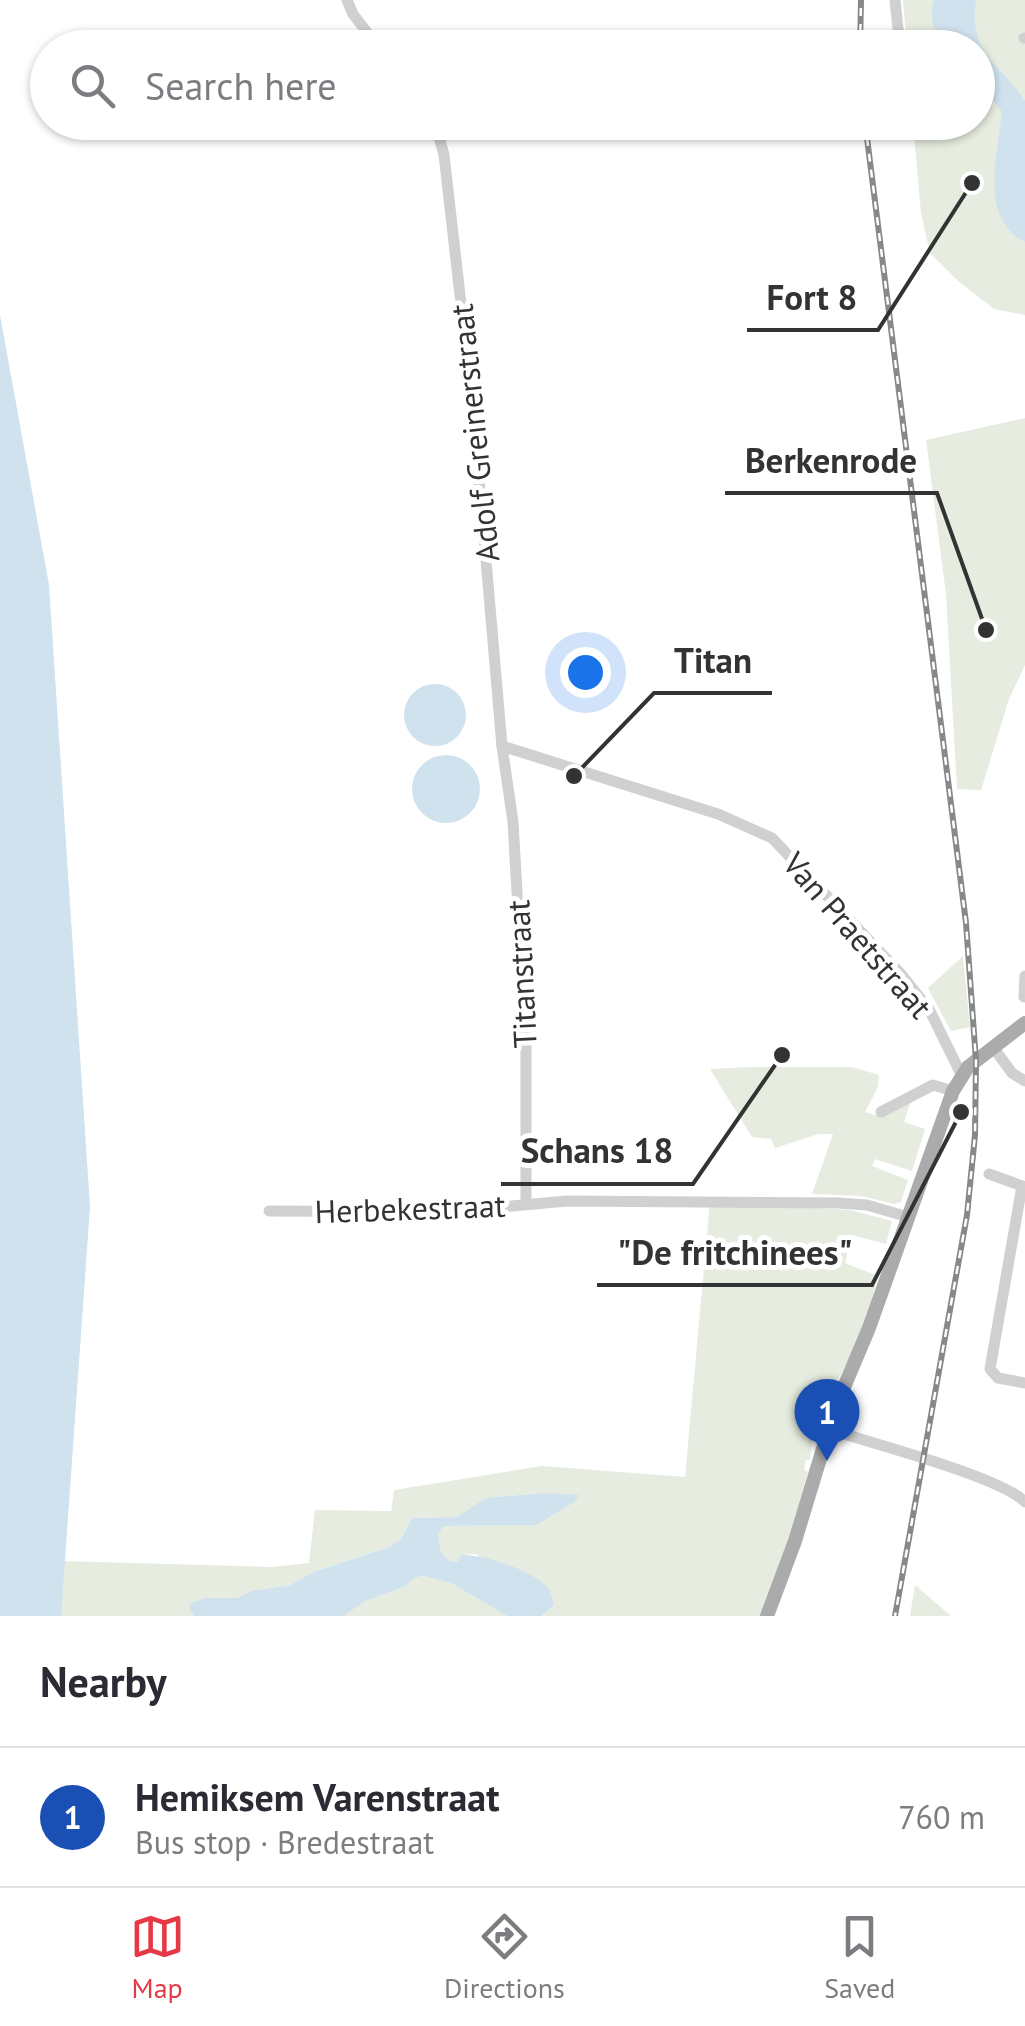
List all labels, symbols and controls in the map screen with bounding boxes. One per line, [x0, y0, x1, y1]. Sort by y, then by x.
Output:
search box [30, 30, 995, 140]
icon: search [65, 58, 120, 113]
text: Search here [145, 61, 337, 110]
callout: Fort 8 [747, 265, 878, 330]
text: Fort 8 [767, 274, 857, 320]
street label: Adolf Greinerstraat [440, 302, 508, 564]
callout: Berkenrode [725, 428, 937, 493]
text: Berkenrode [745, 437, 917, 483]
callout: Titan [654, 628, 772, 693]
text: Titan [674, 637, 752, 683]
your location [560, 647, 611, 698]
street label: Van Praetstraat [774, 842, 942, 1027]
street label: Titanstraat [496, 899, 546, 1049]
callout: Schans 18 [501, 1119, 693, 1184]
text: Schans 18 [521, 1127, 673, 1173]
street label: Herbekestraat [314, 1184, 506, 1232]
callout: "De fritchinees" [597, 1220, 872, 1285]
text: "De fritchinees" [617, 1229, 853, 1275]
pin: 1 [794, 1378, 860, 1461]
text: Nearby [40, 1654, 167, 1709]
text: Hemiksem Varenstraat [135, 1772, 499, 1821]
text: 1 [63, 1796, 82, 1838]
text: 760 m [898, 1796, 985, 1838]
text: Bus stop · Bredestraat [135, 1821, 434, 1863]
tab: Map [130, 1909, 185, 2006]
tab: Directions [444, 1909, 565, 2006]
tab: Saved [824, 1909, 895, 2006]

